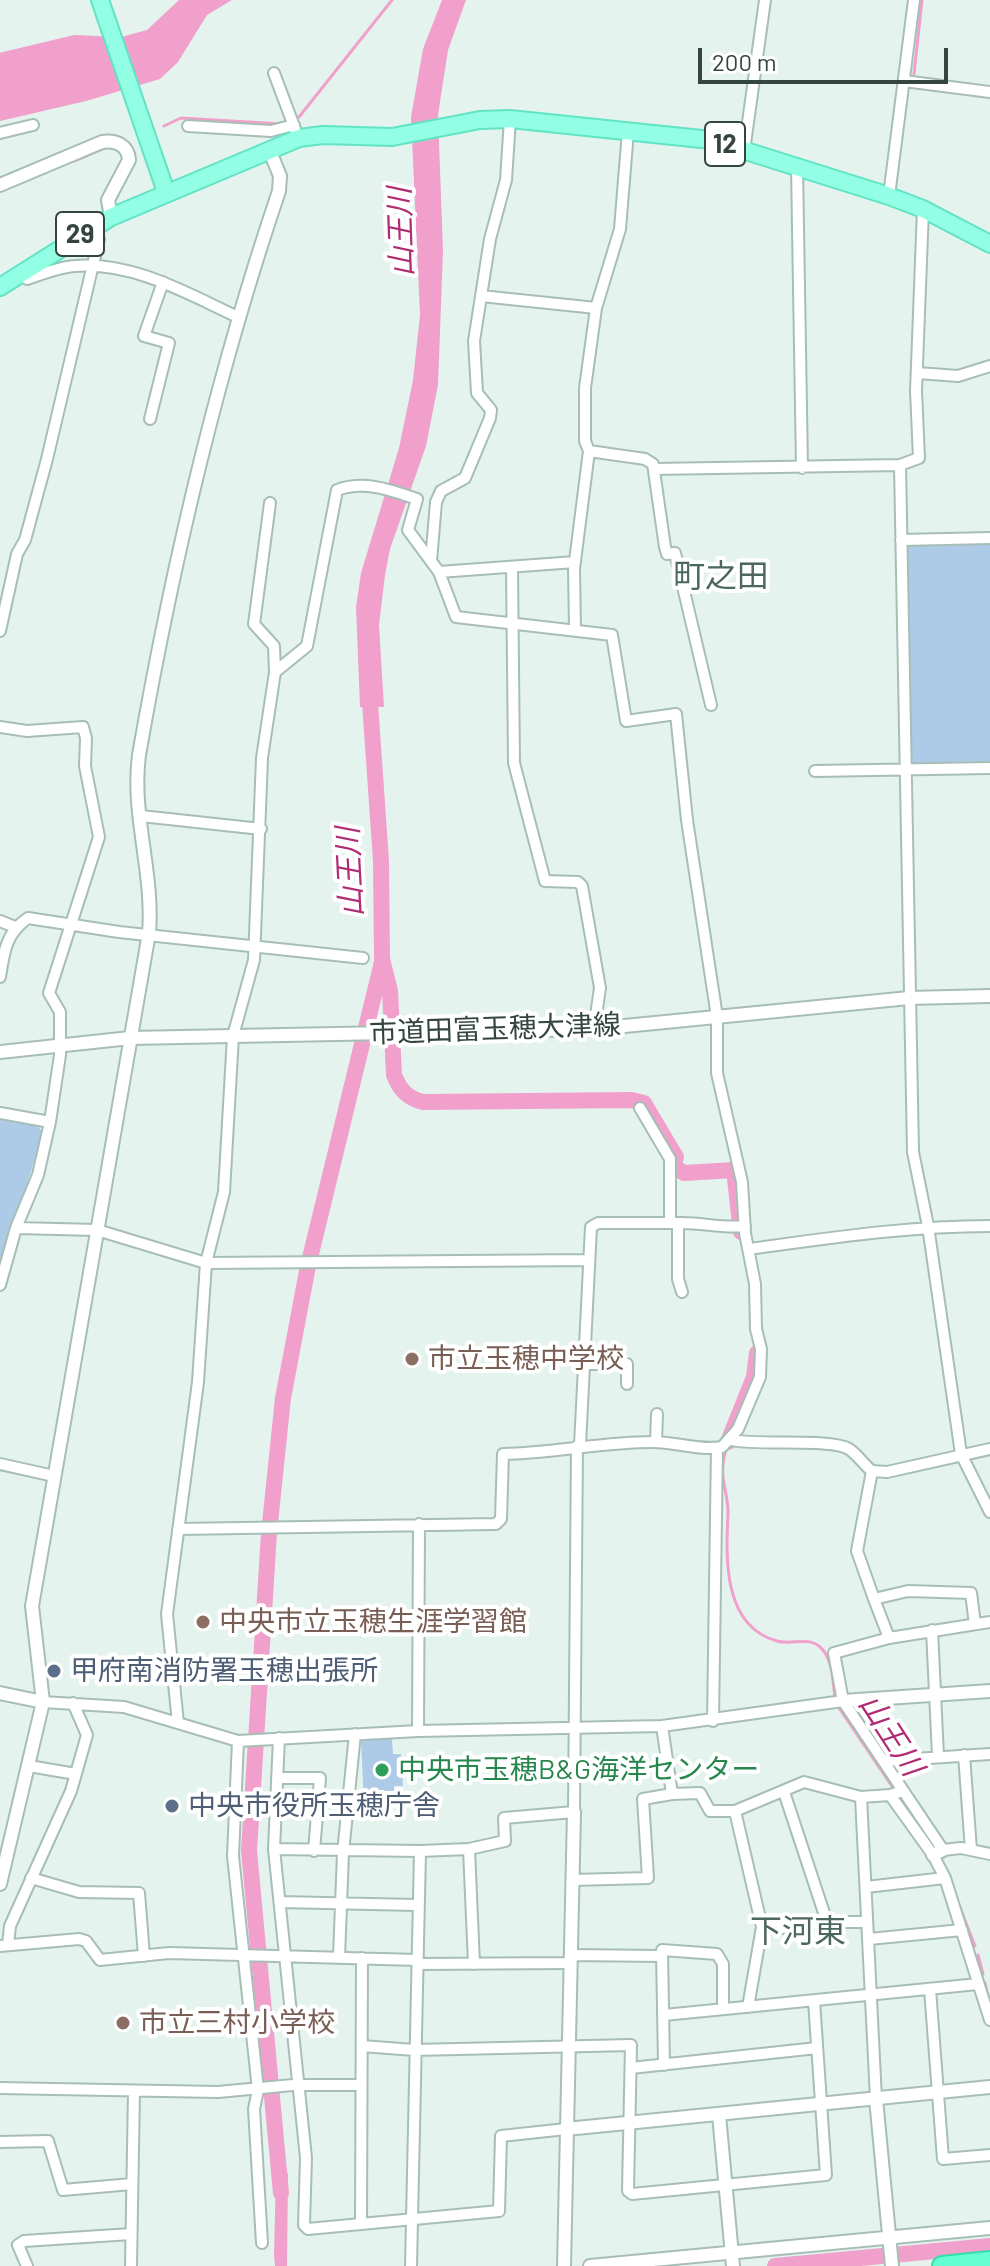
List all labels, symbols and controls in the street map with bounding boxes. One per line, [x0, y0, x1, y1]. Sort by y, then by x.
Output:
scale bar [702, 32, 952, 82]
text: 200 m [712, 47, 777, 76]
road number: 12 [705, 122, 745, 166]
water label: 山王川 [381, 186, 421, 278]
road number: 29 [56, 212, 104, 256]
district label: 町之田 [673, 557, 769, 595]
water label: 山王川 [330, 826, 370, 918]
street label: 市道田富玉穂大津線 [368, 1008, 622, 1050]
place label: 市立玉穂中学校 [428, 1342, 624, 1376]
marker: 市立玉穂中学校 [403, 1350, 421, 1368]
place label: 中央市立玉穂生涯学習館 [219, 1605, 527, 1639]
marker: 中央市立玉穂生涯学習館 [194, 1613, 212, 1631]
place label: 甲府南消防署玉穂出張所 [70, 1654, 378, 1688]
marker: 甲府南消防署玉穂出張所 [45, 1662, 63, 1680]
water label: 山王川 [851, 1687, 931, 1783]
place label: 中央市玉穂B&G海洋センター [398, 1753, 759, 1787]
marker: 中央市玉穂B&G海洋センター [373, 1761, 391, 1779]
place label: 中央市役所玉穂庁舎 [188, 1789, 440, 1823]
marker: 中央市役所玉穂庁舎 [163, 1797, 181, 1815]
district label: 下河東 [750, 1912, 846, 1950]
place label: 市立三村小学校 [139, 2006, 335, 2040]
marker: 市立三村小学校 [114, 2014, 132, 2032]

